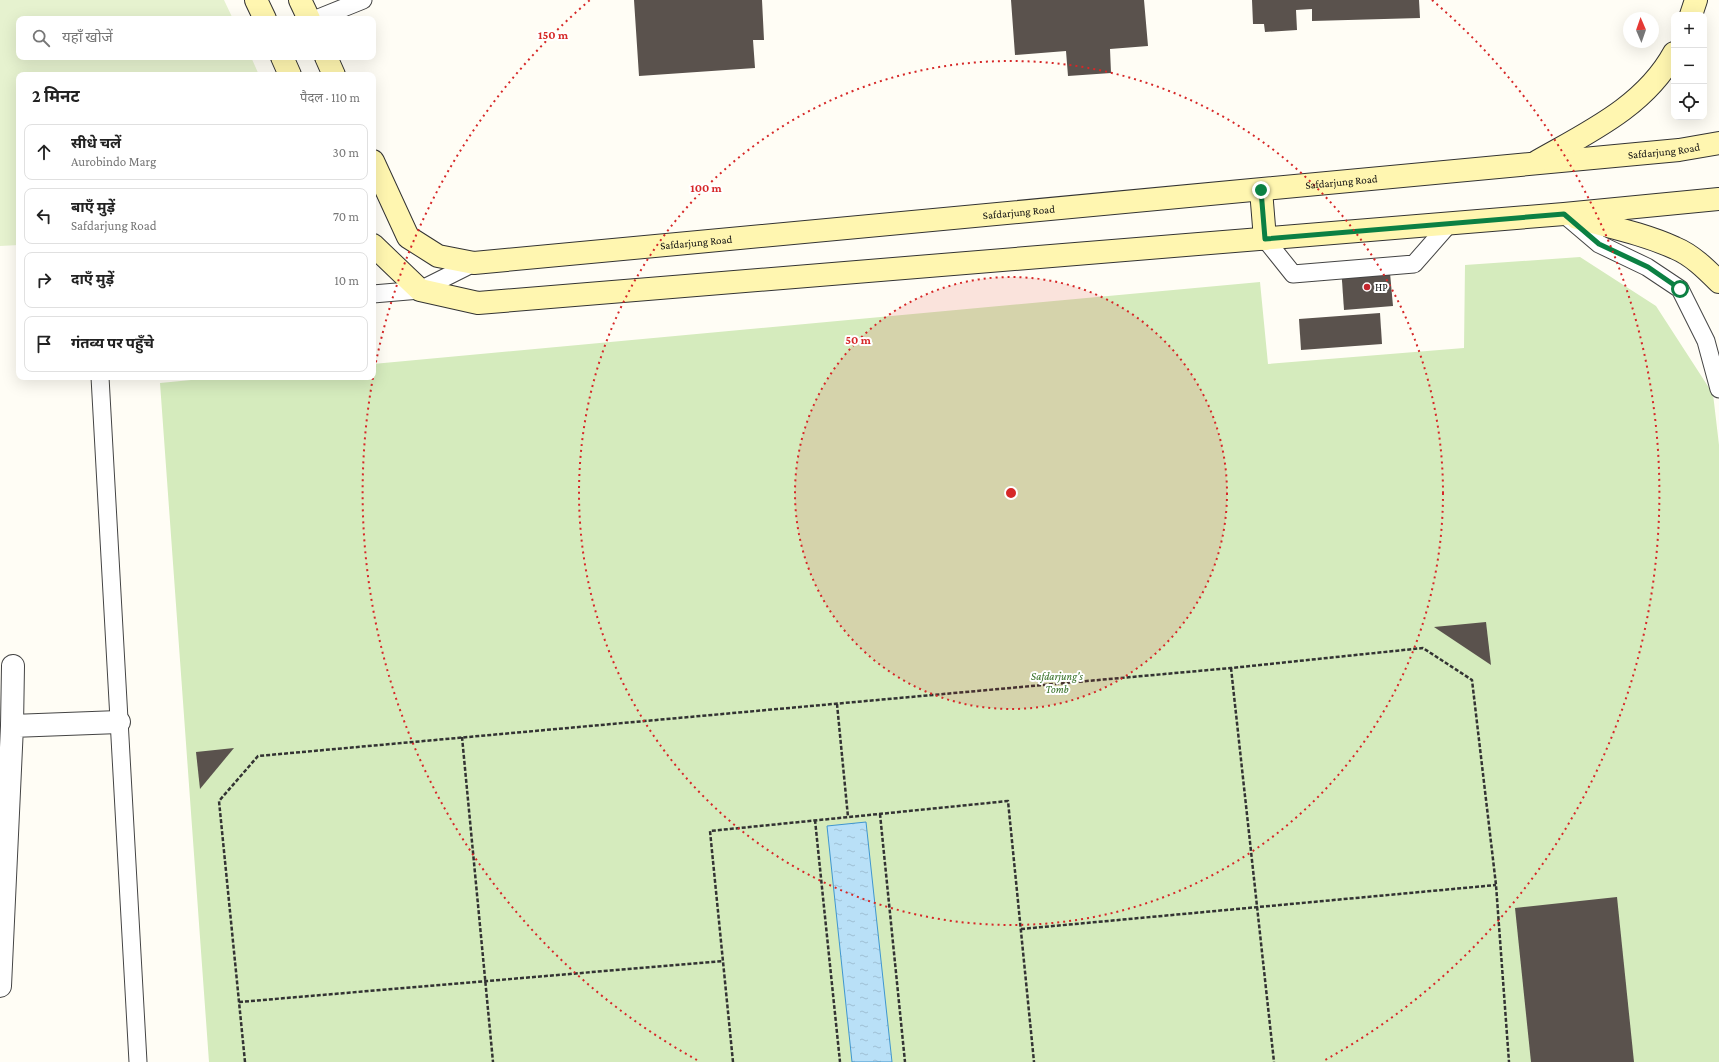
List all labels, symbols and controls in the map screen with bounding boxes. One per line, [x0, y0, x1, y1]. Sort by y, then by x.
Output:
north arrow [1623, 12, 1659, 48]
map controls [1671, 12, 1707, 120]
button: + [1671, 12, 1707, 48]
search box [16, 16, 376, 60]
icon: search [30, 27, 52, 49]
text: 150 m [538, 28, 569, 42]
text: यहाँ खोजें [62, 29, 113, 45]
button: − [1671, 48, 1707, 84]
button: locate [1671, 84, 1707, 120]
text: 2 मिनट [32, 87, 80, 106]
text: पैदल · 110 m [300, 90, 360, 105]
text: सीधे चलें [71, 135, 121, 151]
street label: Safdarjung Road [1627, 140, 1701, 161]
icon: ahead [33, 141, 55, 163]
text: 30 m [333, 145, 359, 160]
text: Aurobindo Marg [71, 154, 156, 169]
street label: Safdarjung Road [1305, 172, 1378, 191]
text: 100 m [690, 181, 723, 195]
route end [1252, 181, 1270, 199]
text: बाएँ मुड़ें [71, 199, 115, 215]
street label: Safdarjung Road [982, 203, 1056, 221]
icon: left [33, 205, 55, 227]
text: 70 m [333, 209, 359, 224]
text: Safdarjung Road [71, 218, 157, 233]
street label: Safdarjung Road [660, 233, 733, 252]
icon: right [33, 269, 55, 291]
text: दाएँ मुड़ें [71, 271, 114, 287]
text: 10 m [334, 273, 359, 288]
route start [1671, 280, 1689, 298]
place label: HP [1375, 281, 1388, 293]
marker: HP [1362, 282, 1372, 292]
icon: arrive [33, 333, 55, 355]
text: 50 m [845, 333, 872, 347]
text: गंतव्य पर पहुँचे [71, 335, 154, 351]
centre of rings [1004, 486, 1018, 500]
park label: Safdarjung's Tomb [1031, 670, 1084, 695]

